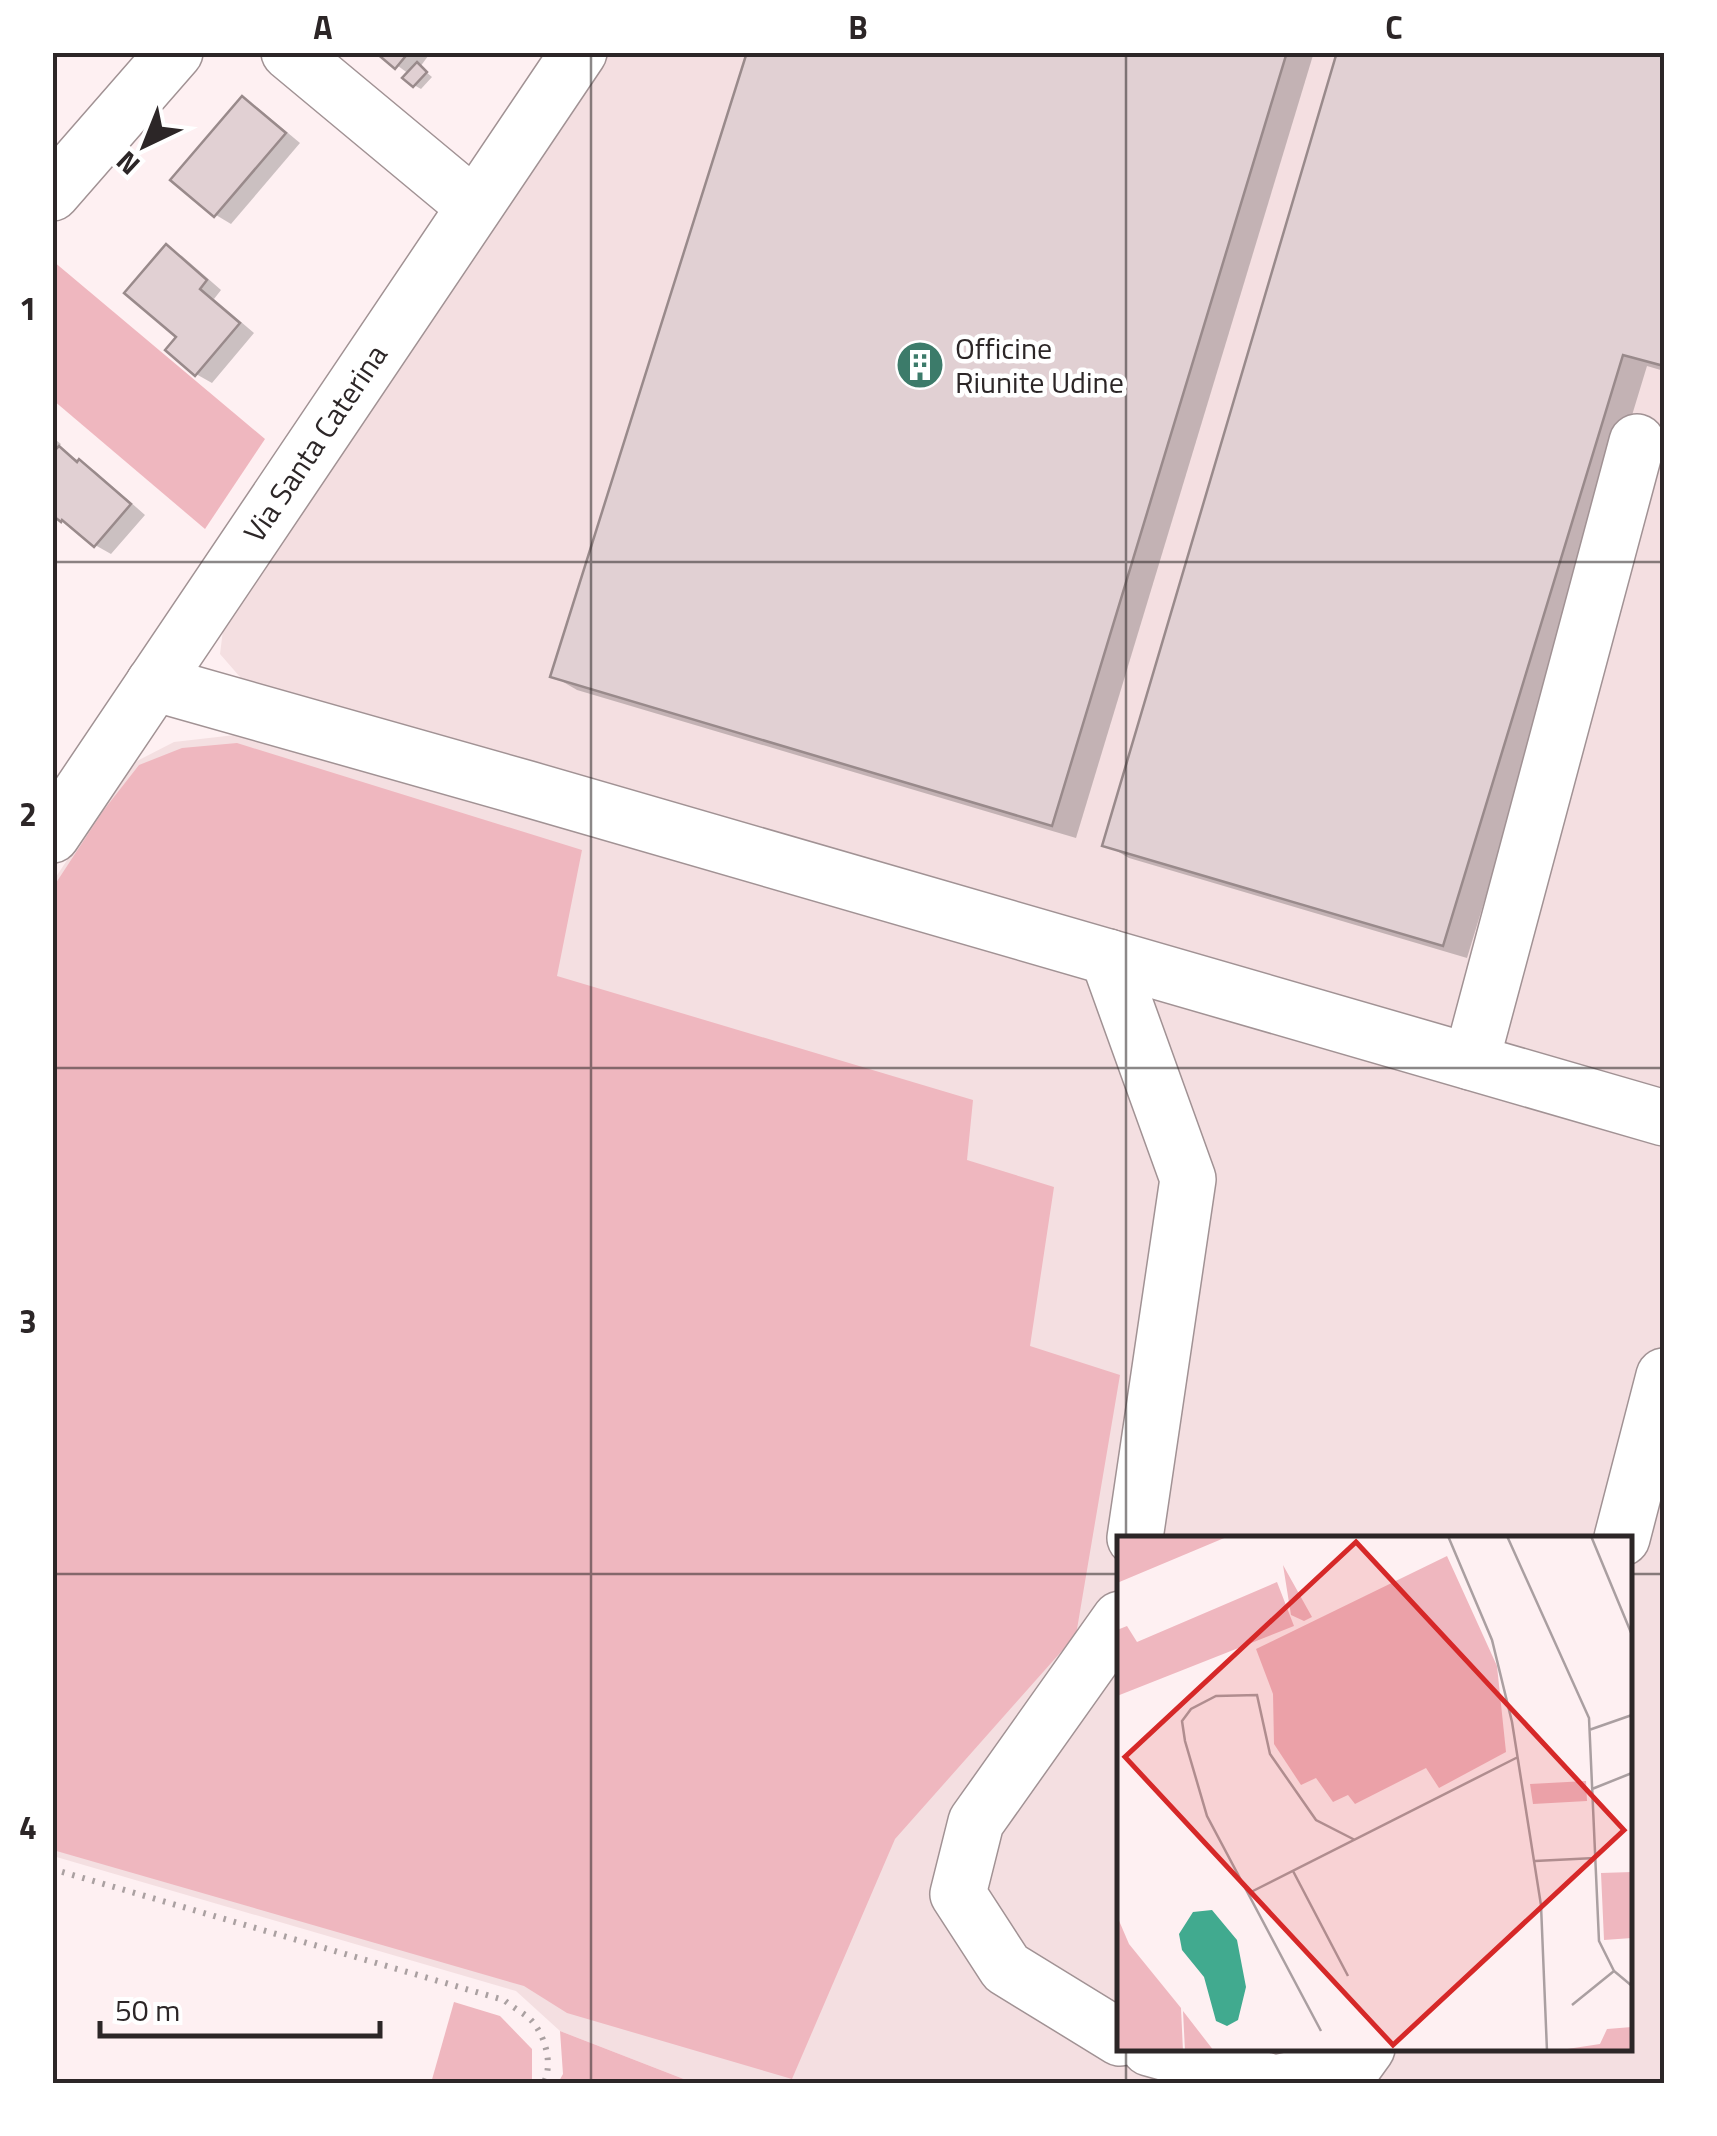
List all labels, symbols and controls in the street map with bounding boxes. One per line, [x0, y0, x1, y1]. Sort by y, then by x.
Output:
text: A [313, 3, 333, 51]
text: B [848, 3, 868, 51]
text: C [1385, 3, 1403, 51]
north arrow [95, 95, 195, 195]
text: N [106, 141, 149, 186]
text: 1 [19, 284, 37, 332]
place label: Officine Riunite Udine [955, 325, 1124, 405]
street label: Via Santa Caterina [232, 335, 398, 551]
building icon: Officine Riunite Udine [894, 339, 946, 391]
text: 2 [19, 790, 37, 838]
text: 3 [19, 1297, 37, 1345]
inset map [1117, 1536, 1632, 2051]
text: 4 [19, 1803, 37, 1851]
scale bar [100, 1976, 380, 2038]
text: 50 m [115, 1987, 180, 2033]

